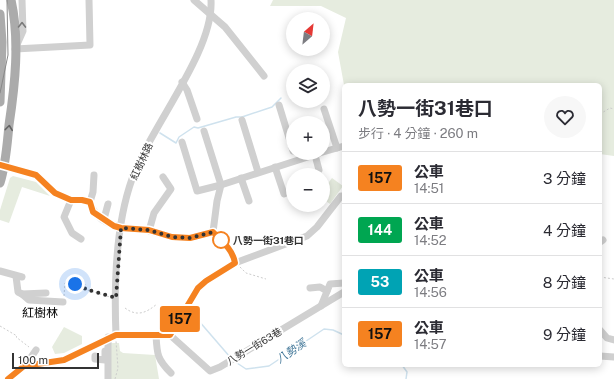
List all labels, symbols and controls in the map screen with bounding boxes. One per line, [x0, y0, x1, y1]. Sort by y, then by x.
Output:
north arrow [286, 12, 330, 56]
map controls [286, 12, 330, 212]
one-way arrow [18, 22, 26, 28]
button: layers [286, 64, 330, 108]
button: heart [544, 96, 586, 138]
text: 八勢一街31巷口 [358, 97, 493, 119]
button: + [286, 116, 330, 160]
one-way arrow [5, 125, 14, 131]
text: 步行 · 4 分鐘 · 260 m [358, 126, 478, 141]
street label: 紅樹林路 [127, 140, 155, 182]
text: 公車 [414, 163, 444, 180]
button: − [286, 168, 330, 212]
text: 157 [368, 170, 392, 186]
text: 3 分鐘 [543, 170, 586, 187]
text: 14:51 [414, 181, 444, 196]
text: 公車 [414, 215, 444, 232]
text: 144 [368, 222, 392, 238]
text: 4 分鐘 [543, 222, 586, 239]
marker: 八勢一街31巷口 [212, 231, 230, 249]
text: 14:52 [414, 233, 446, 248]
place label: 八勢一街31巷口 [233, 234, 304, 246]
text: 公車 [414, 267, 444, 284]
your location [65, 274, 85, 294]
text: 53 [371, 274, 389, 290]
text: 8 分鐘 [543, 274, 586, 291]
text: 14:56 [414, 285, 447, 300]
district label: 紅樹林 [22, 306, 58, 320]
line badge: 157 [157, 306, 203, 332]
text: 157 [168, 311, 192, 327]
text: 公車 [414, 319, 444, 336]
street label: 八勢一街63巷 [224, 325, 284, 367]
text: 157 [368, 326, 392, 342]
text: 9 分鐘 [543, 326, 586, 343]
water label: 八勢溪 [274, 336, 310, 365]
text: 14:57 [414, 337, 447, 352]
scale bar [12, 351, 99, 370]
text: 100 m [18, 354, 48, 366]

